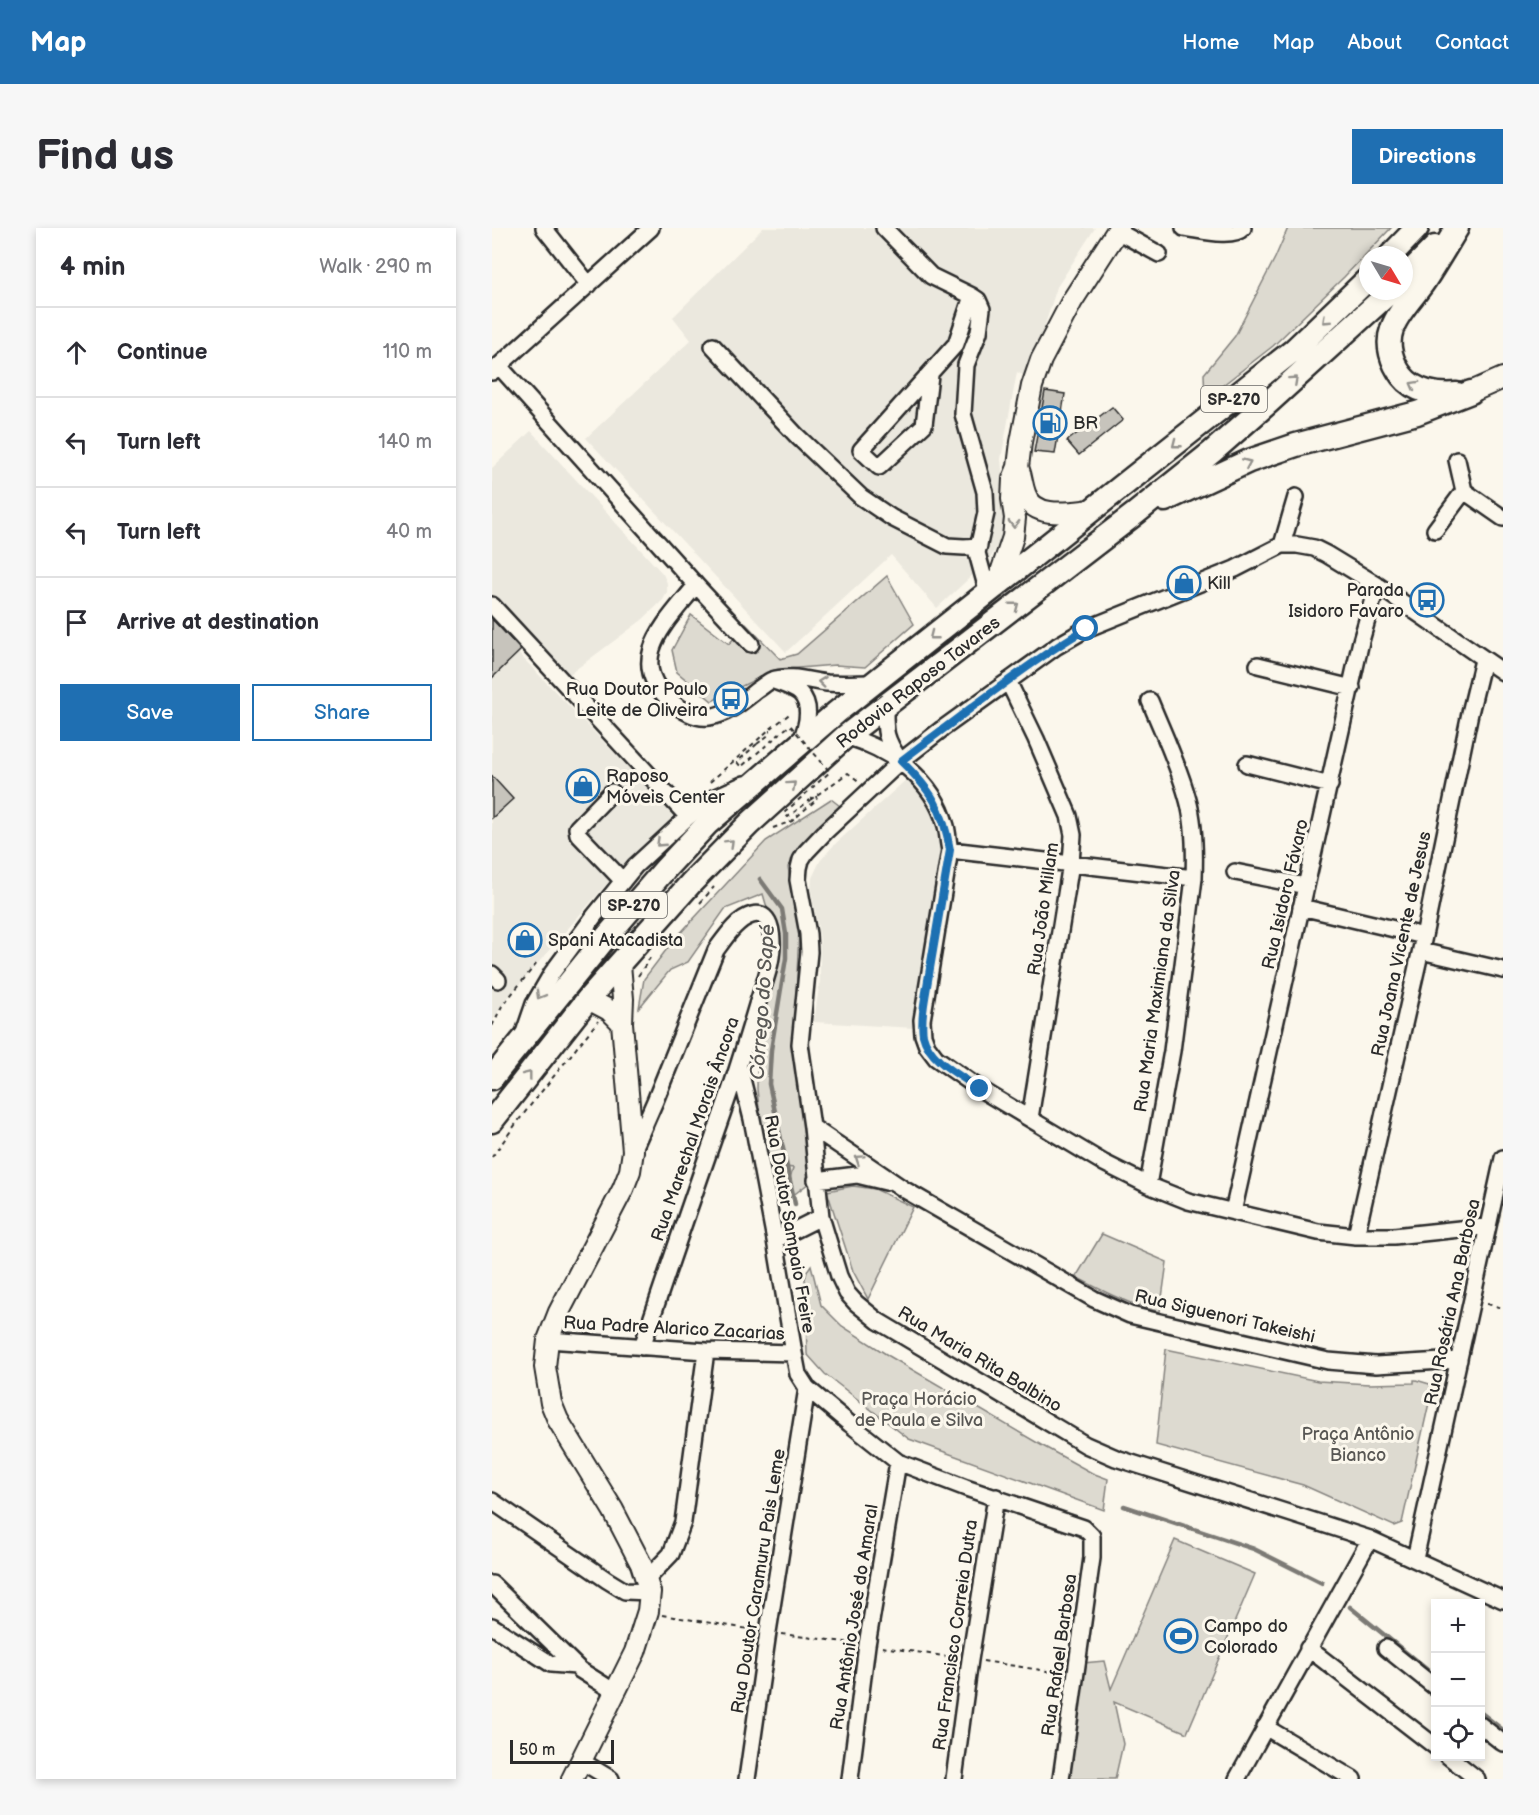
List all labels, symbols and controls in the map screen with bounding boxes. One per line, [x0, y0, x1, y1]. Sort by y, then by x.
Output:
text: Map [30, 26, 86, 59]
text: Home [1182, 30, 1239, 55]
text: Map [1272, 30, 1314, 55]
text: About [1347, 30, 1402, 55]
text: Contact [1435, 30, 1509, 55]
button: Directions [1352, 129, 1503, 184]
text: Find us [36, 131, 174, 182]
north arrow [1359, 246, 1413, 300]
text: 4 min [60, 252, 125, 283]
text: Walk · 290 m [319, 255, 432, 279]
one-way arrow [1323, 313, 1333, 324]
icon: ahead [60, 336, 93, 369]
text: Continue [117, 339, 207, 366]
text: 110 m [383, 340, 432, 364]
one-way arrow [1287, 376, 1297, 387]
one-way arrow [1410, 381, 1420, 392]
road number: SP-270 [1201, 386, 1267, 412]
fuel station icon: BR [1032, 405, 1068, 441]
place label: BR [1073, 413, 1098, 434]
icon: left [60, 426, 93, 459]
text: Turn left [117, 429, 201, 456]
text: 140 m [378, 430, 432, 454]
one-way arrow [1172, 437, 1183, 448]
one-way arrow [1241, 458, 1252, 470]
icon: left [60, 516, 93, 549]
text: Turn left [117, 519, 201, 546]
text: 40 m [386, 520, 432, 544]
one-way arrow [1008, 520, 1020, 529]
shop icon: Kill [1166, 565, 1202, 601]
place label: Kill [1207, 573, 1231, 594]
place label: Parada Isidoro Favaro [1288, 580, 1404, 622]
bus stop icon: Parada Isidoro Favaro [1409, 582, 1445, 618]
one-way arrow [1008, 602, 1019, 613]
icon: arrive [60, 606, 93, 639]
text: Arrive at destination [117, 609, 319, 636]
street label: Rodovia Raposo Tavares [832, 612, 1004, 753]
route start [1072, 615, 1098, 641]
one-way arrow [929, 628, 940, 639]
one-way arrow [818, 676, 827, 688]
place label: Rua Doutor Paulo Leite de Oliveira [566, 679, 708, 721]
bus stop icon: Rua Doutor Paulo Leite de Oliveira [713, 681, 749, 717]
button: Save [60, 684, 240, 741]
button: Share [252, 684, 432, 741]
place label: Raposo Móveis Center [606, 766, 725, 808]
shop icon: Raposo Móveis Center [565, 768, 601, 804]
one-way arrow [786, 781, 796, 792]
street label: Rua Isidoro Fávaro [1258, 817, 1313, 971]
street label: Rua Joana Vicente de Jesus [1367, 829, 1436, 1059]
one-way arrow [656, 836, 667, 847]
one-way arrow [723, 840, 734, 850]
street label: Rua João Millam [1024, 841, 1063, 977]
street label: Rua Maria Maximiana da Silva [1130, 868, 1185, 1114]
road number: SP-270 [601, 892, 667, 918]
shop icon: Spani Atacadista [507, 922, 543, 958]
water label: Córrego do Sapé [746, 923, 780, 1081]
place label: Spani Atacadista [548, 930, 683, 951]
one-way arrow [535, 989, 547, 999]
street label: Rua Marechal Morais Âncora [645, 1013, 744, 1244]
one-way arrow [521, 1071, 532, 1082]
route end [966, 1075, 992, 1101]
street label: Rua Doutor Sampaio Freire [760, 1113, 819, 1335]
one-way arrow [854, 1155, 865, 1166]
street label: Rua Rosária Ana Barbosa [1420, 1197, 1485, 1407]
street label: Rua Siguenori Takeishi [1133, 1285, 1317, 1347]
street label: Rua Maria Rita Balbino [894, 1302, 1066, 1417]
street label: Rua Padre Alarico Zacarias [563, 1312, 785, 1345]
park label: Praça Horácio de Paula e Silva [855, 1389, 983, 1431]
park label: Praça Antônio Bianco [1301, 1424, 1415, 1466]
street label: Rua Doutor Caramuru Pais Leme [727, 1447, 790, 1715]
street label: Rua Antônio José do Amaral [826, 1503, 883, 1731]
street label: Rua Francisco Correia Dutra [929, 1518, 982, 1752]
street label: Rua Rafael Barbosa [1038, 1572, 1081, 1738]
map controls [1431, 1599, 1485, 1761]
button: + [1431, 1599, 1485, 1653]
place label: Campo do Colorado [1204, 1616, 1288, 1658]
sports icon: Campo do Colorado [1163, 1618, 1199, 1654]
button: − [1431, 1653, 1485, 1707]
button: locate [1431, 1707, 1485, 1761]
scale bar [510, 1737, 614, 1764]
text: 50 m [519, 1741, 555, 1760]

